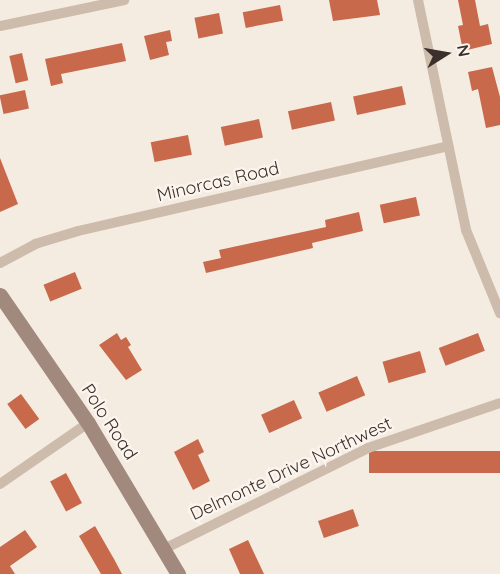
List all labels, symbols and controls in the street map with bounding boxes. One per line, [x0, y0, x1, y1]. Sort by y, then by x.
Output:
north arrow [416, 24, 476, 84]
text: N [453, 43, 475, 58]
street label: Minorcas Road [155, 157, 281, 207]
street label: Polo Road [77, 380, 141, 464]
street label: Delmonte Drive Northwest [187, 413, 395, 525]

